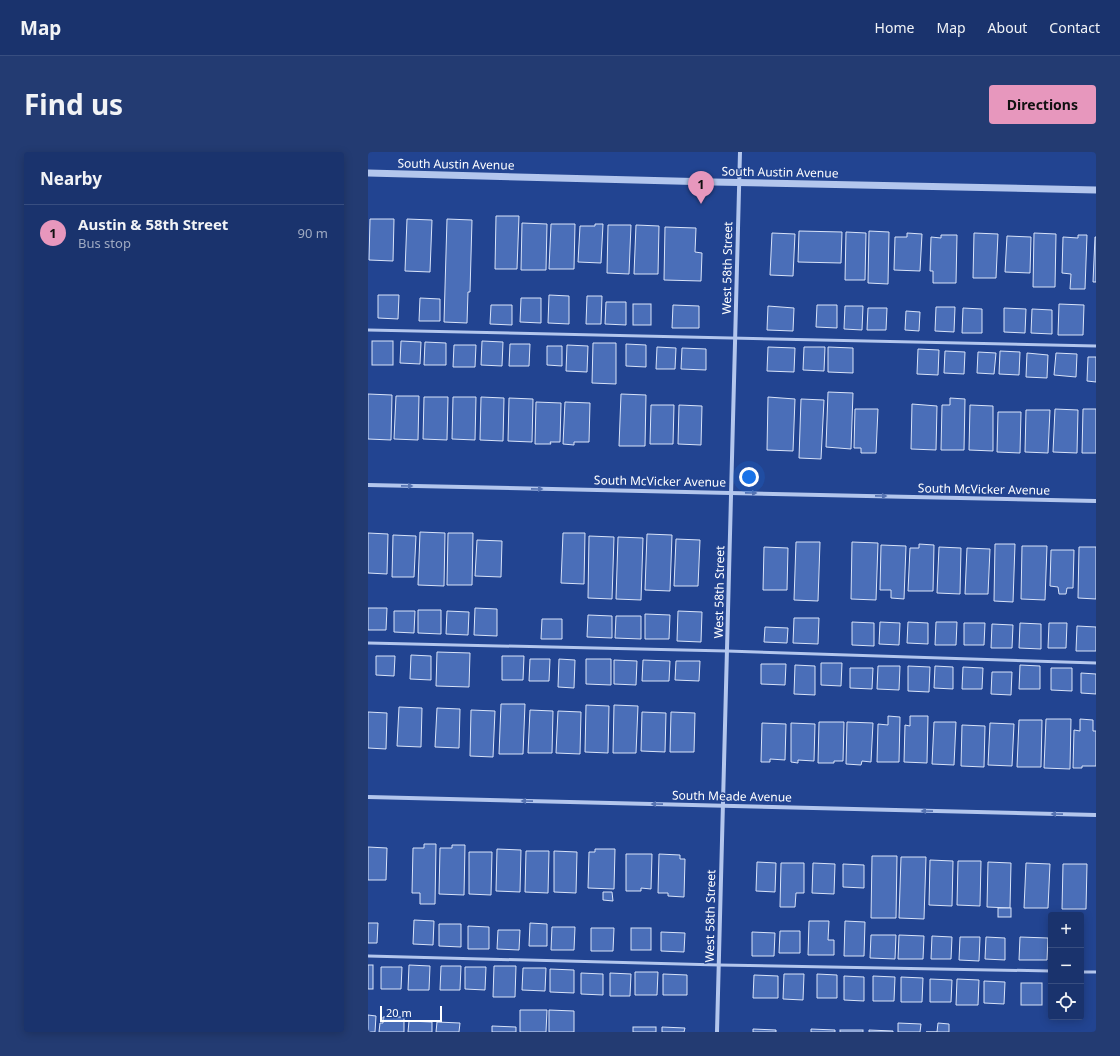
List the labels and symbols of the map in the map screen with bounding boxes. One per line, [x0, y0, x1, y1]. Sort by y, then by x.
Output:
street label: South Austin Avenue [397, 154, 515, 174]
street label: South Austin Avenue [721, 162, 839, 182]
pin: 1 [688, 171, 714, 204]
street label: West 58th Street [718, 221, 736, 315]
your location [739, 467, 759, 487]
street label: South McVicker Avenue [594, 471, 726, 491]
street label: South McVicker Avenue [918, 479, 1050, 499]
one-way arrow [401, 483, 414, 489]
one-way arrow [531, 486, 544, 492]
one-way arrow [745, 490, 758, 496]
one-way arrow [875, 493, 888, 499]
street label: West 58th Street [710, 545, 728, 639]
street label: South Meade Avenue [672, 786, 792, 806]
one-way arrow [520, 798, 533, 804]
one-way arrow [651, 801, 663, 808]
one-way arrow [920, 808, 933, 814]
one-way arrow [1050, 811, 1063, 817]
street label: West 58th Street [701, 869, 719, 963]
scale bar [380, 1004, 442, 1023]

